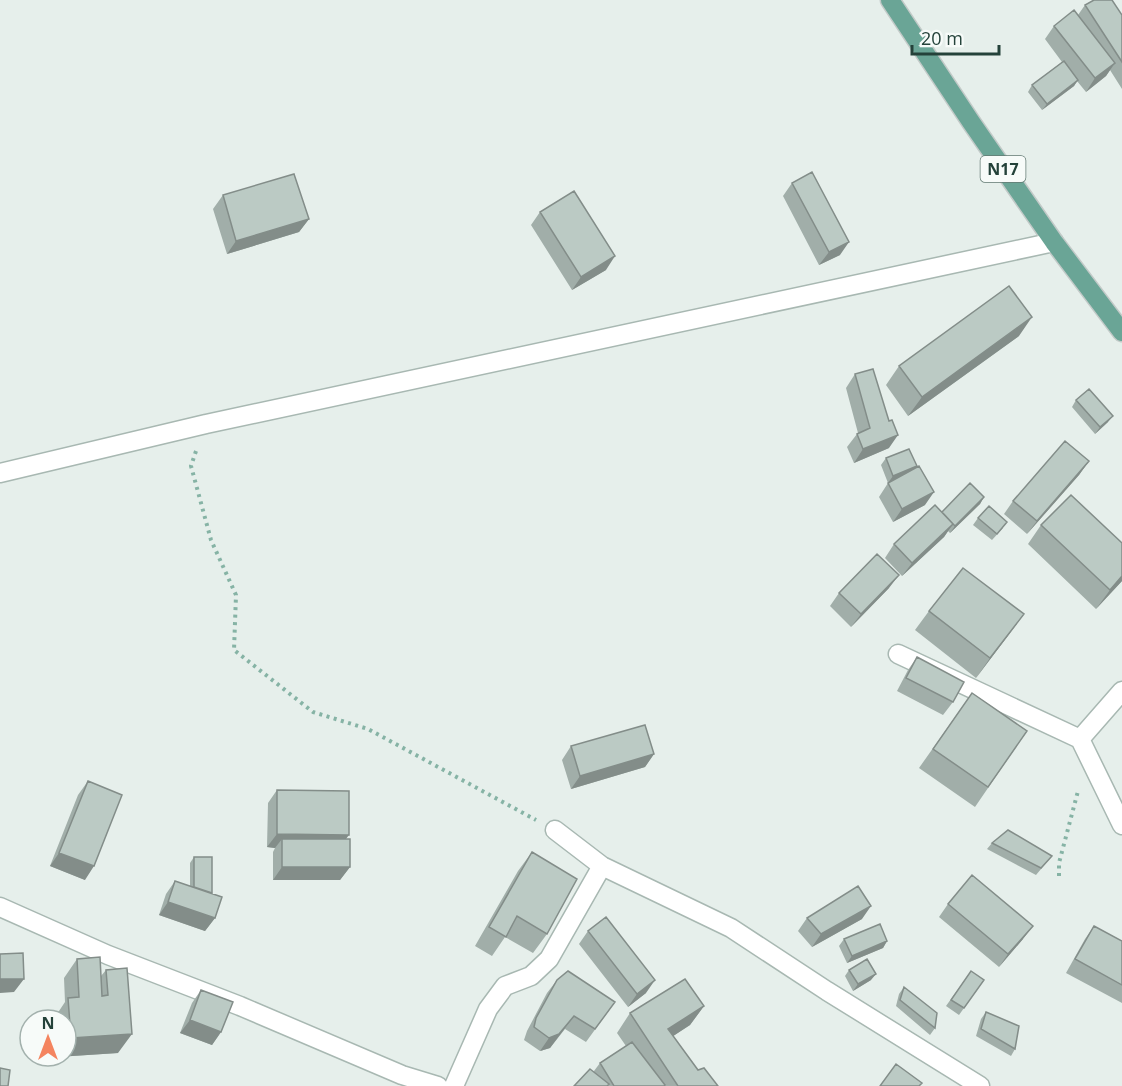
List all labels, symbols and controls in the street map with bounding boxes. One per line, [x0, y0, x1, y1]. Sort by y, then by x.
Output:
scale bar [912, 18, 999, 56]
text: 20 m [921, 26, 963, 50]
road number: N17 [980, 156, 1026, 182]
north arrow [18, 1008, 78, 1068]
text: N [41, 1012, 55, 1034]

